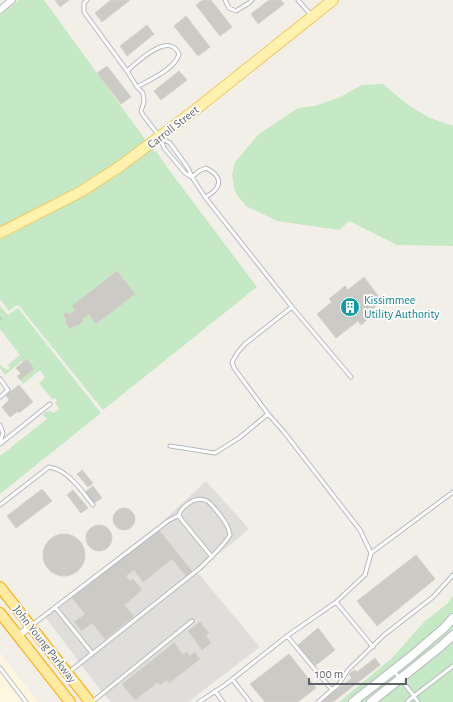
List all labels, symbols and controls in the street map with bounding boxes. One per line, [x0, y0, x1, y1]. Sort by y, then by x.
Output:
street label: Carroll Street [145, 103, 201, 151]
place label: Kissimmee Utility Authority [364, 294, 439, 321]
building icon: Kissimmee Utility Authority [339, 296, 361, 318]
street label: John Young Parkway [10, 603, 79, 685]
scale bar [309, 660, 406, 686]
text: 100 m [315, 668, 343, 680]

